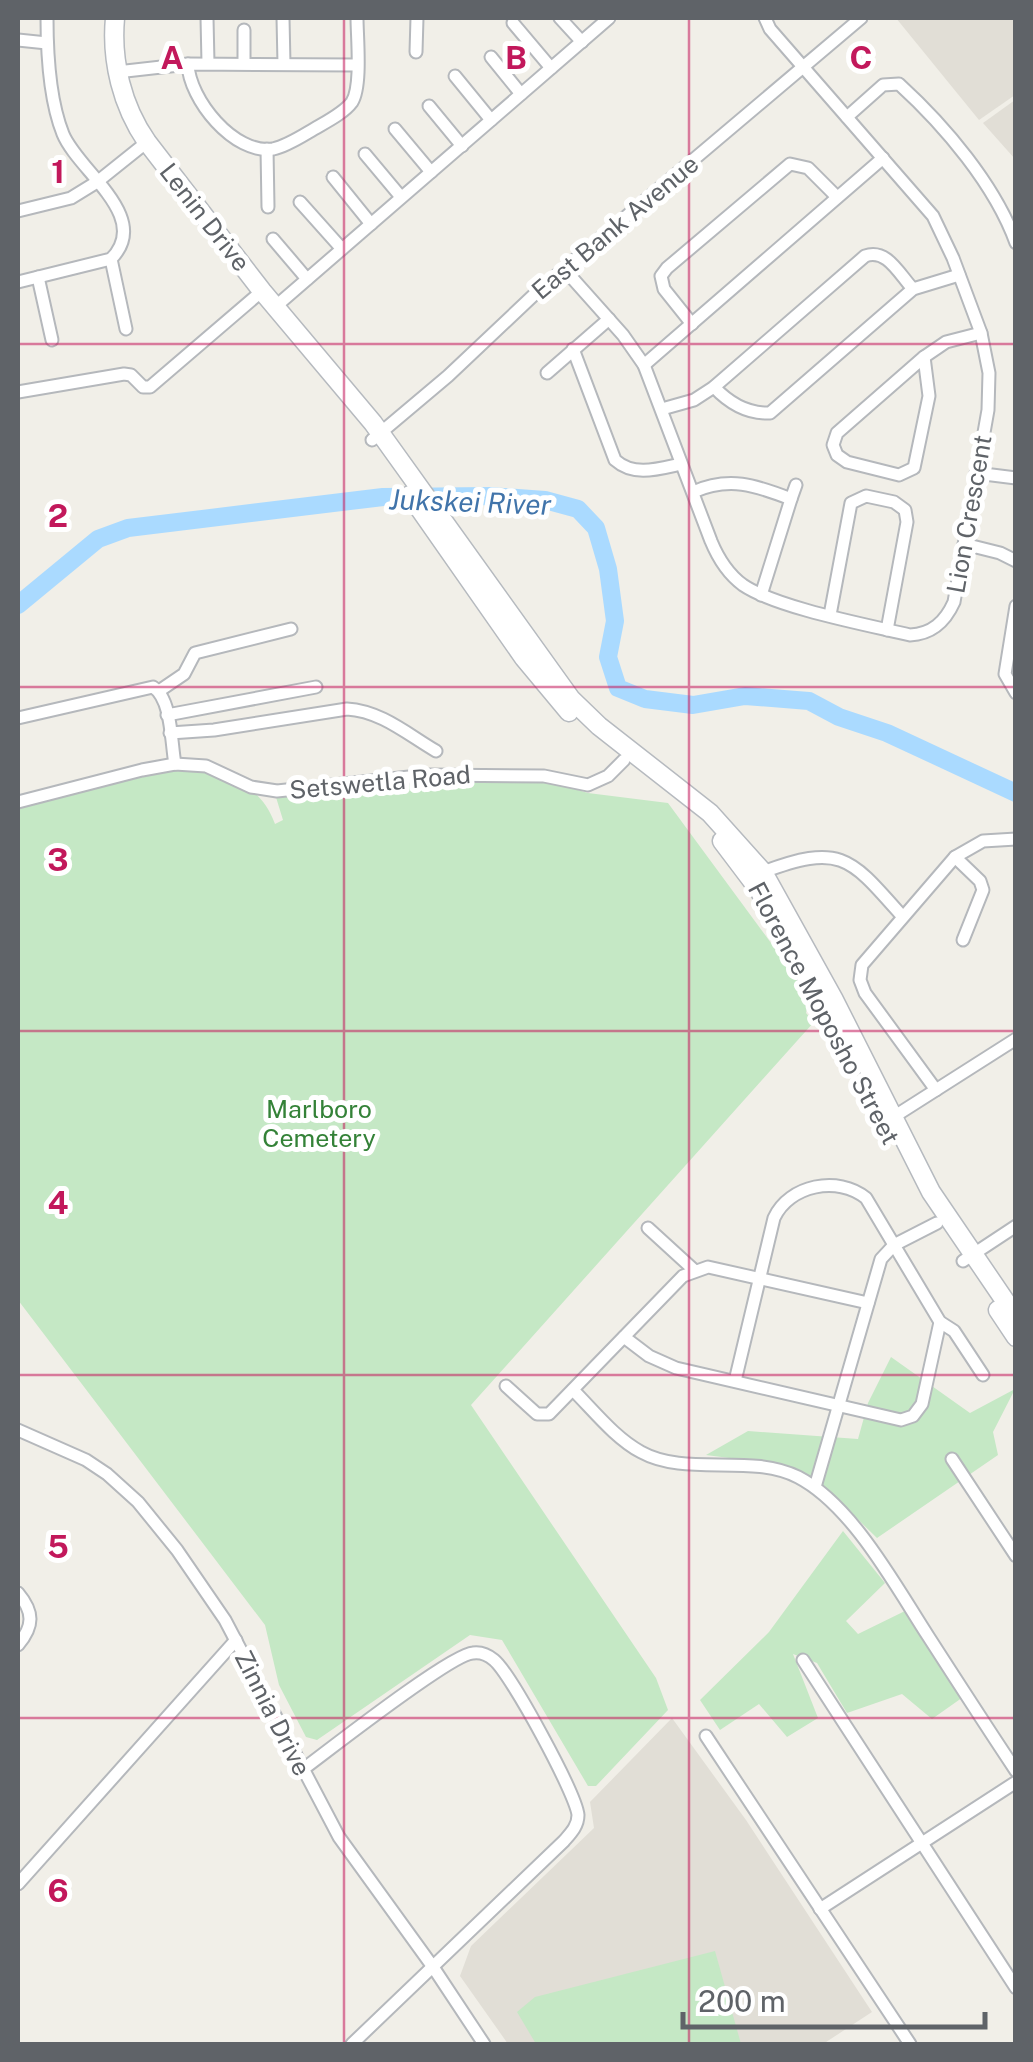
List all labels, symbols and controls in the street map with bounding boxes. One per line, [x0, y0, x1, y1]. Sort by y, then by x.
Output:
text: A [160, 39, 184, 76]
text: B [505, 39, 527, 76]
text: C [850, 39, 872, 76]
street label: East Bank Avenue [526, 149, 704, 305]
text: 1 [51, 153, 65, 190]
street label: Lenin Drive [153, 157, 257, 277]
street label: Lion Crescent [940, 433, 998, 595]
water label: Jukskei River [388, 482, 552, 521]
text: 2 [48, 497, 68, 534]
street label: Setswetla Road [288, 759, 472, 805]
text: 3 [47, 841, 69, 878]
street label: Florence Moposho Street [742, 877, 906, 1149]
park label: Marlboro Cemetery [262, 1094, 376, 1153]
text: 4 [48, 1184, 69, 1221]
text: 5 [47, 1528, 69, 1565]
street label: Zinnia Drive [229, 1645, 317, 1781]
text: 6 [47, 1872, 69, 1909]
scale bar [683, 1967, 986, 2029]
text: 200 m [698, 1983, 786, 2019]

